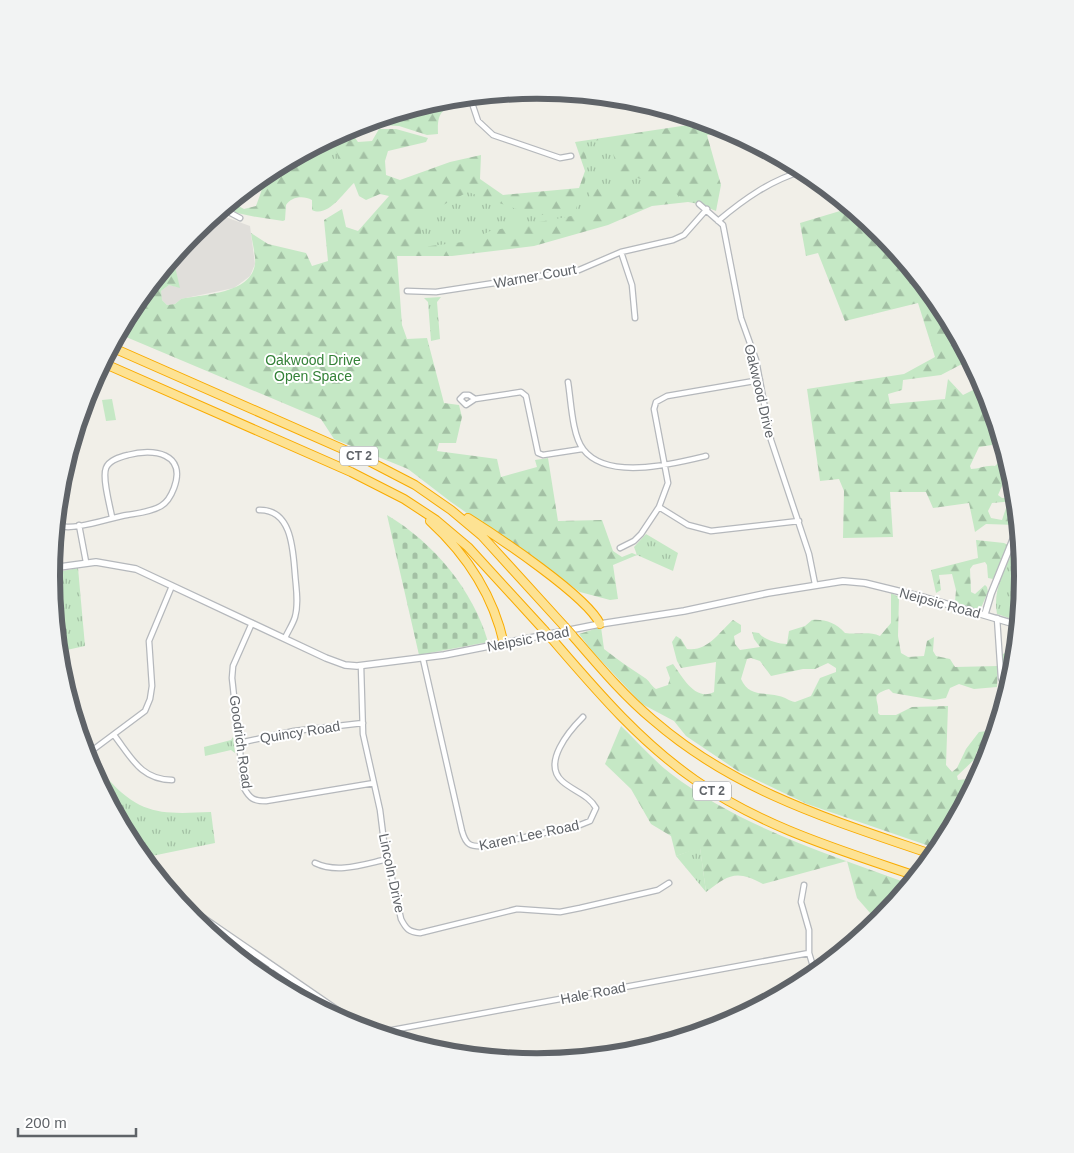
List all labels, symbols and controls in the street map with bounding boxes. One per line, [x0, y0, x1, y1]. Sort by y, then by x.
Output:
street label: Warner Court [492, 261, 578, 291]
street label: Oakwood Drive [741, 343, 779, 440]
park label: Oakwood Drive Open Space [265, 352, 361, 384]
road number: CT 2 [340, 446, 378, 466]
street label: Neipsic Road [898, 584, 982, 622]
street label: Neipsic Road [486, 623, 570, 655]
street label: Goodrich Road [227, 694, 255, 790]
street label: Quincy Road [259, 718, 341, 746]
road number: CT 2 [693, 781, 731, 800]
street label: Karen Lee Road [477, 817, 581, 853]
street label: Lincoln Drive [376, 832, 408, 914]
street label: Hale Road [559, 979, 627, 1007]
scale bar [18, 1106, 135, 1138]
text: 200 m [25, 1114, 67, 1131]

